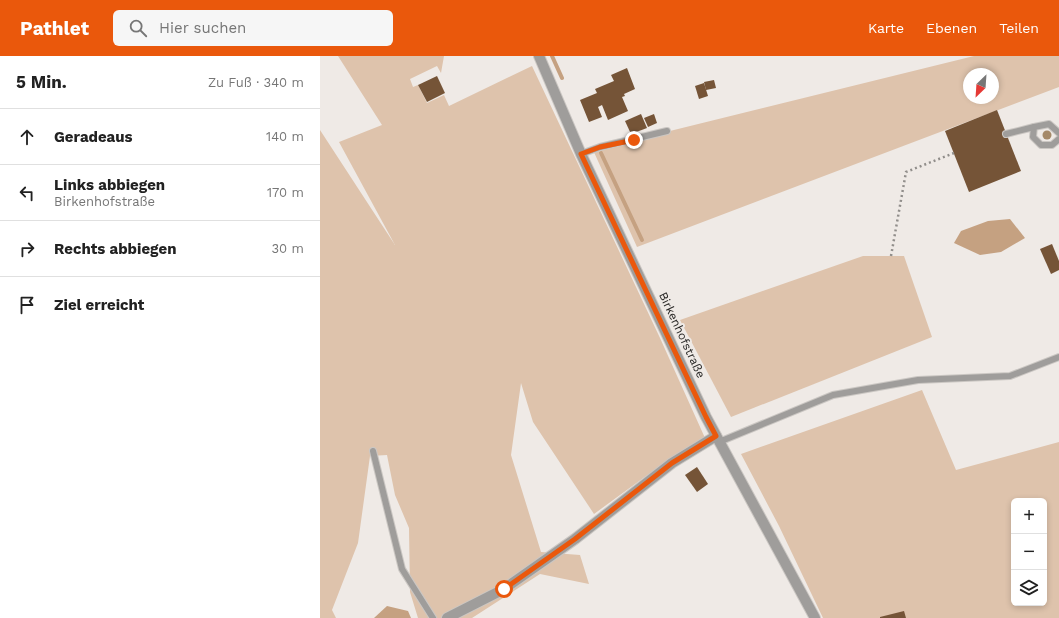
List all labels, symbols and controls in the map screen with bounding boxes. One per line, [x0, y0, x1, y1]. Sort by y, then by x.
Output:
search box [113, 10, 393, 46]
text: Pathlet [20, 17, 89, 40]
icon: search [127, 17, 149, 39]
text: Hier suchen [159, 19, 246, 37]
text: Karte [868, 20, 904, 36]
text: Ebenen [926, 20, 977, 36]
text: Teilen [999, 20, 1039, 36]
north arrow [963, 68, 999, 104]
text: 5 Min. [16, 72, 67, 92]
text: Zu Fuß · 340 m [208, 75, 304, 90]
icon: ahead [16, 126, 38, 148]
text: Geradeaus [54, 128, 133, 146]
text: 140 m [266, 129, 304, 144]
route end [625, 131, 643, 149]
text: Links abbiegen [54, 176, 165, 194]
icon: left [16, 182, 38, 204]
text: 170 m [267, 185, 304, 200]
text: Birkenhofstraße [54, 194, 155, 209]
icon: right [16, 238, 38, 260]
text: Rechts abbiegen [54, 240, 176, 258]
text: 30 m [272, 241, 304, 256]
street label: Birkenhofstraße [656, 290, 708, 380]
icon: arrive [16, 294, 38, 316]
text: Ziel erreicht [54, 296, 144, 314]
map controls [1011, 498, 1047, 606]
button: + [1011, 498, 1047, 534]
button: − [1011, 534, 1047, 570]
button: layers [1011, 570, 1047, 606]
route start [495, 580, 513, 598]

